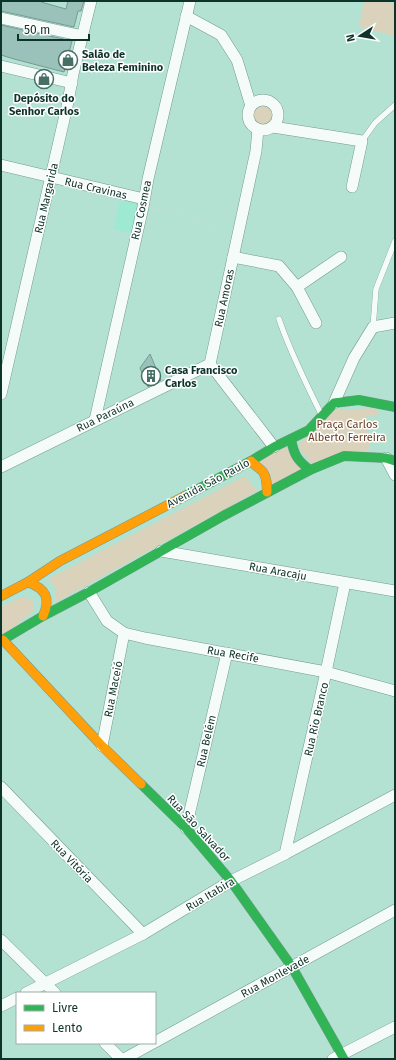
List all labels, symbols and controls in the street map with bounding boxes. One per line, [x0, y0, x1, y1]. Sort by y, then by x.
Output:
scale bar [18, 16, 89, 42]
north arrow [340, 16, 380, 56]
text: 50 m [24, 23, 50, 37]
text: N [344, 33, 358, 43]
place label: Salão de Beleza Feminino [82, 48, 164, 74]
shop icon: Salão de Beleza Feminino [57, 49, 79, 71]
shop icon: Depósito do Senhor Carlos [33, 68, 55, 90]
place label: Depósito do Senhor Carlos [9, 92, 80, 118]
street label: Rua Margarida [32, 162, 61, 235]
street label: Rua Cravinas [63, 175, 128, 202]
street label: Rua Cosmea [129, 179, 154, 241]
street label: Rua Amoras [212, 268, 237, 328]
place label: Casa Francisco Carlos [165, 364, 238, 390]
building icon: Casa Francisco Carlos [140, 365, 162, 387]
street label: Rua Paraúna [74, 396, 136, 435]
park label: Praça Carlos Alberto Ferreira [308, 418, 386, 444]
street label: Avenida São Paulo [165, 456, 252, 511]
street label: Rua Aracaju [248, 560, 308, 583]
street label: Rua Recife [206, 644, 260, 665]
street label: Rua Maceió [102, 660, 125, 718]
street label: Rua Rio Branco [302, 681, 331, 757]
street label: Rua Belém [194, 714, 219, 769]
street label: Rua São Salvador [164, 792, 233, 865]
street label: Rua Vitória [48, 837, 95, 886]
street label: Rua Itabira [184, 875, 237, 914]
street label: Rua Monlevade [239, 952, 312, 1001]
legend [16, 992, 156, 1044]
text: Livre [52, 1001, 78, 1015]
text: Lento [52, 1021, 82, 1035]

